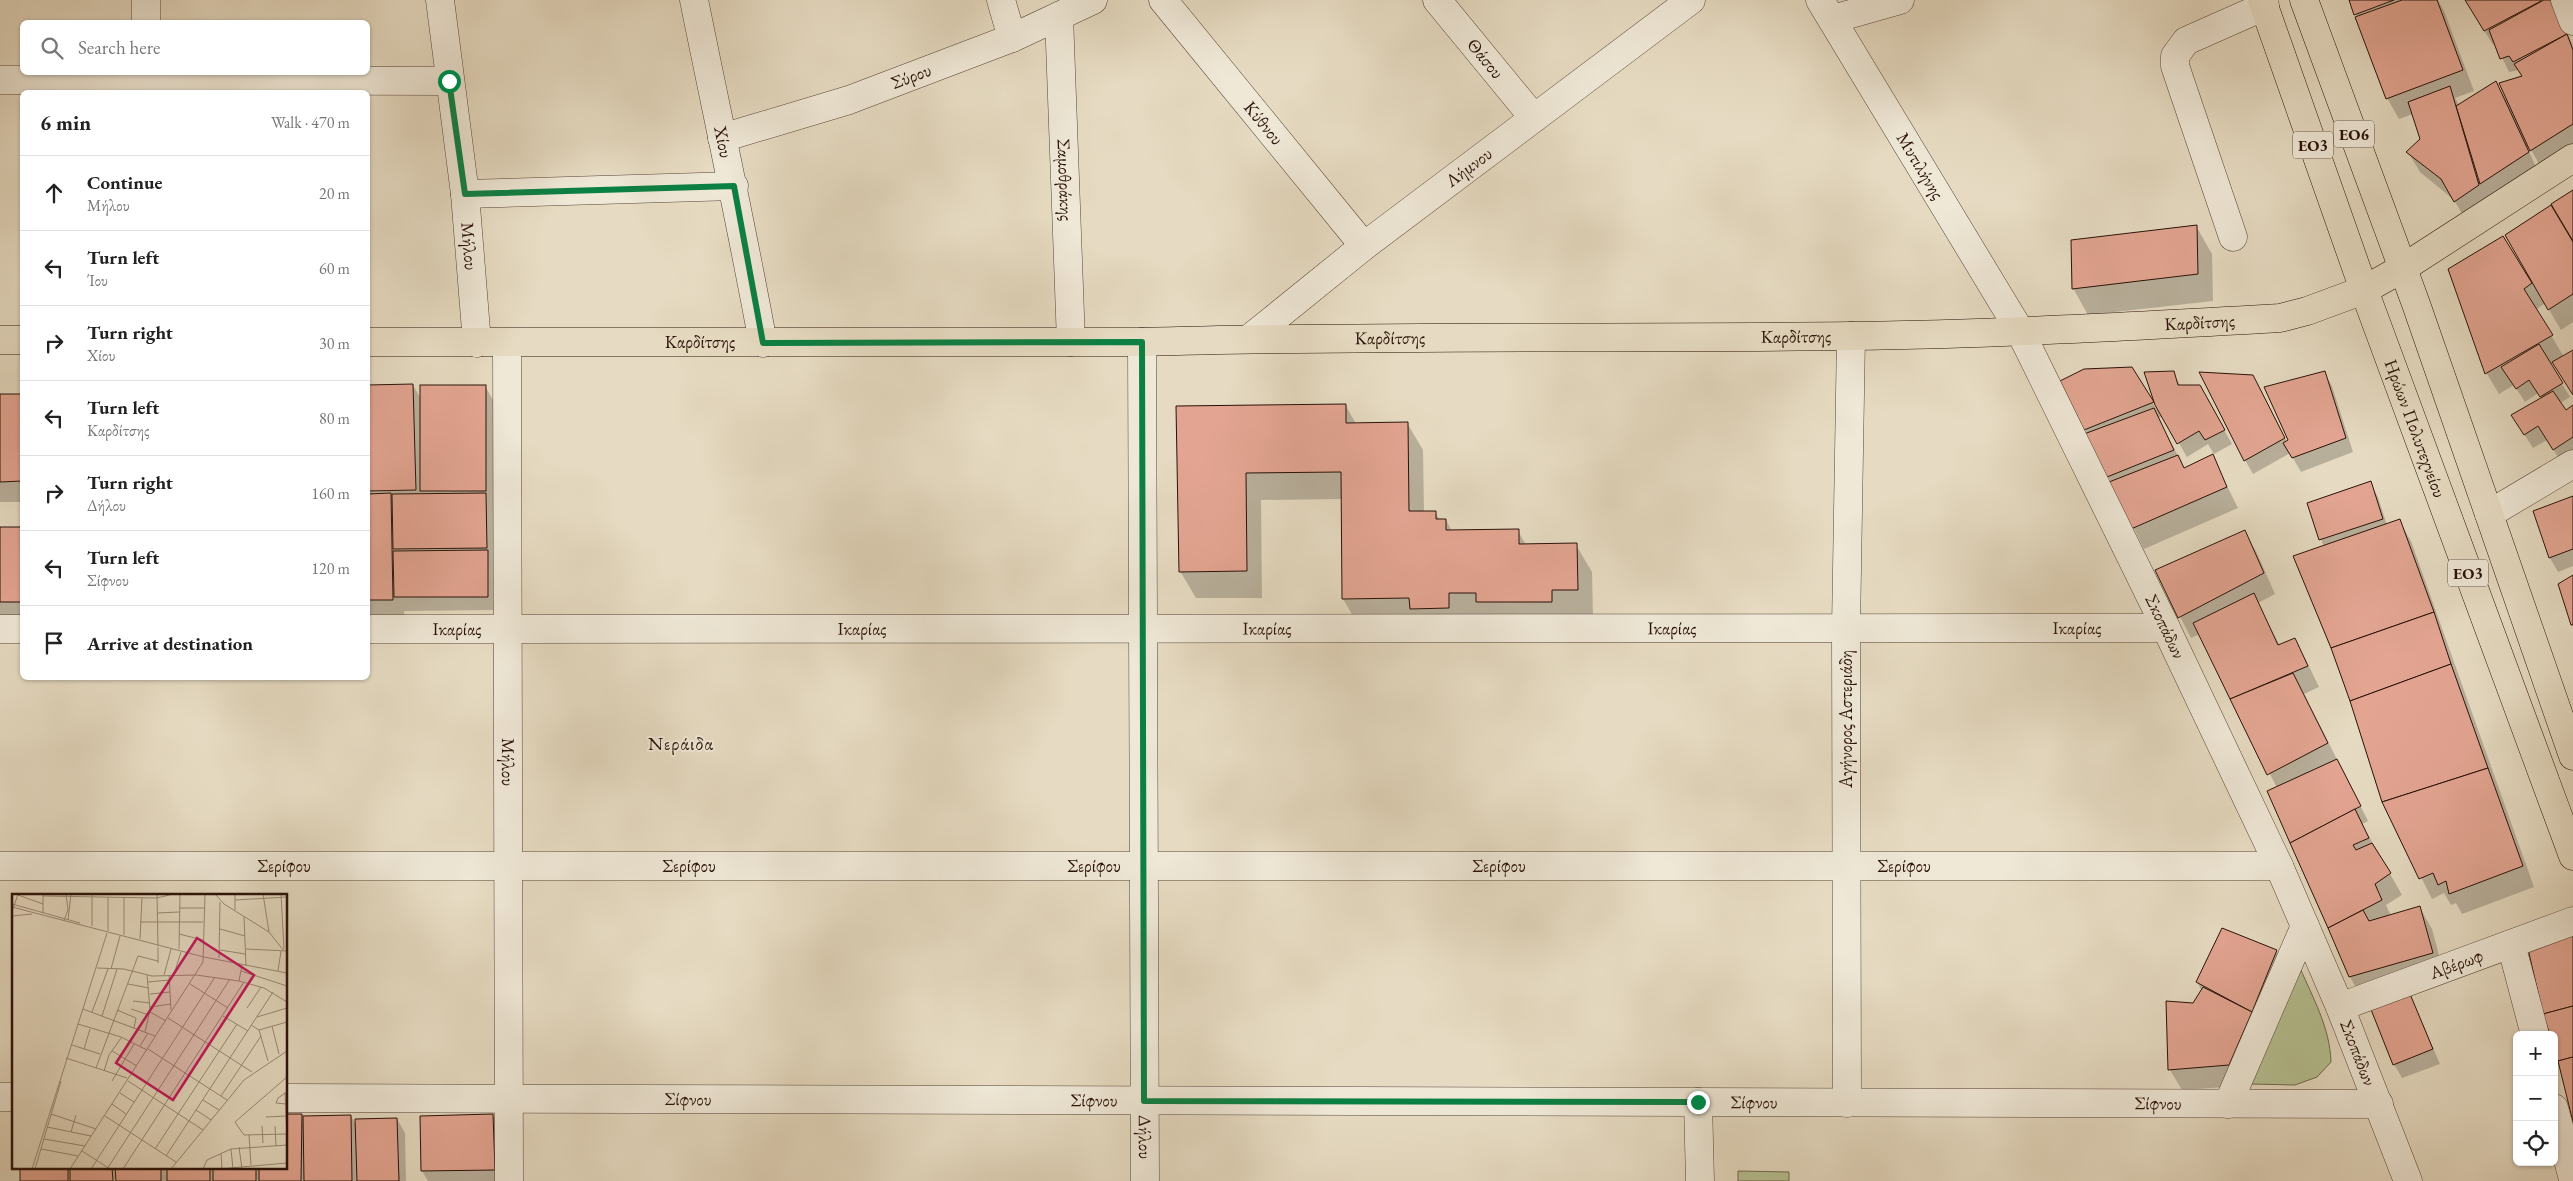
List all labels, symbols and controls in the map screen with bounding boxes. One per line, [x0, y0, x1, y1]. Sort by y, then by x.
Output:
search box [20, 20, 370, 75]
street label: Θάσου [1462, 33, 1509, 83]
icon: search [38, 34, 66, 62]
text: Search here [78, 35, 160, 60]
street label: Σύρου [888, 58, 934, 94]
route start [438, 70, 461, 93]
street label: Κύθνου [1239, 96, 1289, 149]
text: 6 min [40, 109, 91, 136]
text: Walk · 470 m [271, 112, 350, 133]
road number: ΕΟ6 [2334, 120, 2374, 148]
street label: Χίου [709, 123, 738, 160]
street label: Μυτιλήνης [1892, 128, 1950, 204]
road number: ΕΟ3 [2293, 132, 2333, 158]
street label: Σαμοθράκης [1053, 138, 1079, 221]
street label: Λήμνου [1440, 142, 1496, 192]
text: Continue [87, 170, 162, 195]
icon: ahead [40, 179, 68, 207]
text: 20 m [319, 183, 350, 204]
text: Μήλου [87, 195, 130, 216]
street label: Μήλου [456, 221, 483, 271]
text: Turn left [87, 245, 159, 270]
icon: left [40, 254, 68, 282]
text: 60 m [319, 258, 350, 279]
text: Ίου [87, 270, 108, 291]
street label: Καρδίτσης [2164, 309, 2235, 335]
text: Turn right [87, 320, 173, 345]
street label: Καρδίτσης [1761, 324, 1831, 348]
street label: Καρδίτσης [1355, 326, 1425, 349]
icon: right [40, 329, 68, 357]
street label: Καρδίτσης [665, 330, 735, 353]
text: 30 m [319, 333, 350, 354]
text: Χίου [87, 345, 115, 366]
street label: Ηρώων Πολυτεχνείου [2380, 356, 2452, 501]
text: Turn left [87, 395, 159, 420]
icon: left [40, 404, 68, 432]
text: 80 m [319, 408, 350, 429]
text: Καρδίτσης [87, 420, 150, 441]
text: Turn right [87, 470, 173, 495]
icon: right [40, 479, 68, 507]
text: 160 m [311, 483, 350, 504]
text: Δήλου [87, 495, 126, 516]
text: Turn left [87, 545, 159, 570]
icon: left [40, 554, 68, 582]
text: 120 m [311, 558, 350, 579]
road number: ΕΟ3 [2448, 560, 2488, 586]
text: Σίφνου [87, 570, 129, 591]
street label: Σκοπάδων [2140, 590, 2191, 662]
street label: Ικαρίας [1242, 616, 1292, 640]
street label: Ικαρίας [1647, 616, 1697, 639]
street label: Ικαρίας [2052, 616, 2102, 639]
street label: Ικαρίας [432, 617, 482, 640]
street label: Ικαρίας [837, 617, 887, 640]
icon: arrive [40, 629, 68, 657]
text: Arrive at destination [87, 631, 253, 656]
street label: Αγήνορος Αστεριάδη [1834, 650, 1857, 789]
district label: Νεράιδα [648, 731, 714, 756]
street label: Μήλου [497, 738, 520, 786]
street label: Σερίφου [257, 854, 311, 877]
street label: Σερίφου [662, 854, 716, 877]
street label: Σερίφου [1067, 854, 1121, 877]
street label: Σερίφου [1472, 854, 1526, 877]
street label: Σερίφου [1877, 854, 1931, 877]
inset map [12, 894, 288, 1168]
street label: Αβέρωφ [2425, 943, 2486, 984]
street label: Σκοπάδων [2335, 1016, 2382, 1089]
map controls [2513, 1031, 2558, 1166]
button: + [2513, 1031, 2558, 1076]
button: − [2513, 1076, 2558, 1121]
street label: Σίφνου [664, 1087, 712, 1110]
street label: Σίφνου [1070, 1088, 1118, 1111]
street label: Σίφνου [1730, 1090, 1778, 1113]
route end [1687, 1091, 1710, 1114]
street label: Σίφνου [2134, 1091, 2182, 1114]
street label: Δήλου [1134, 1115, 1157, 1159]
button: locate [2513, 1121, 2558, 1166]

